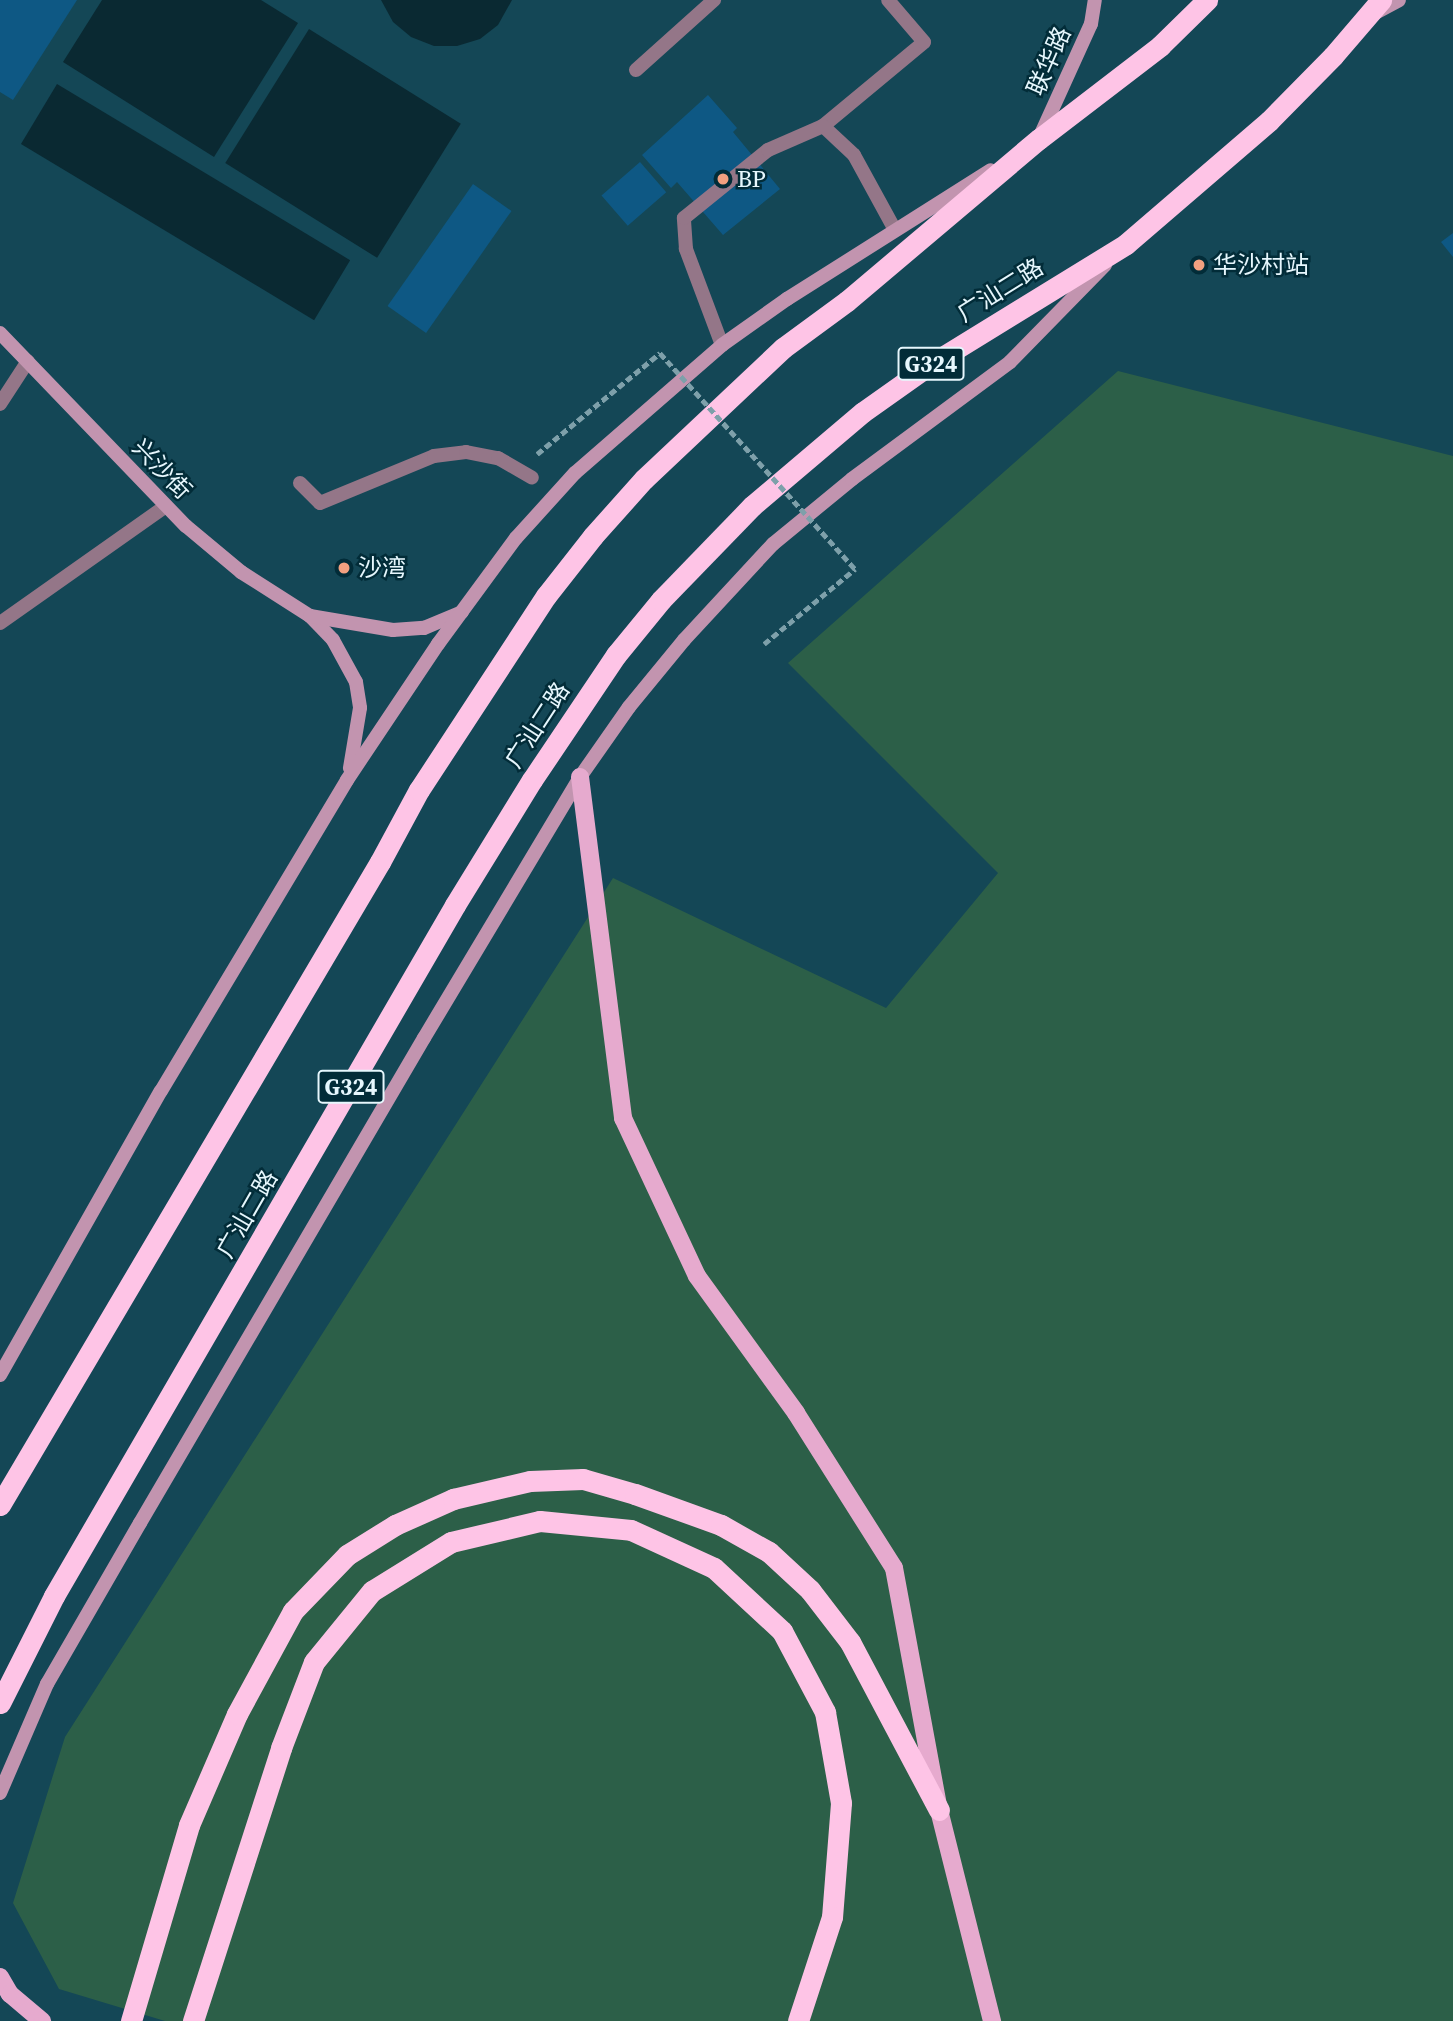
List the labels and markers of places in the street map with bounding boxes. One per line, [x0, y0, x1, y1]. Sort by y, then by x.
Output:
place label: BP [737, 165, 766, 193]
marker: BP [715, 171, 731, 187]
place label: 华沙村站 [1213, 251, 1309, 279]
marker: 华沙村站 [1191, 257, 1207, 273]
place label: 沙湾 [358, 554, 406, 582]
marker: 沙湾 [336, 560, 352, 576]

